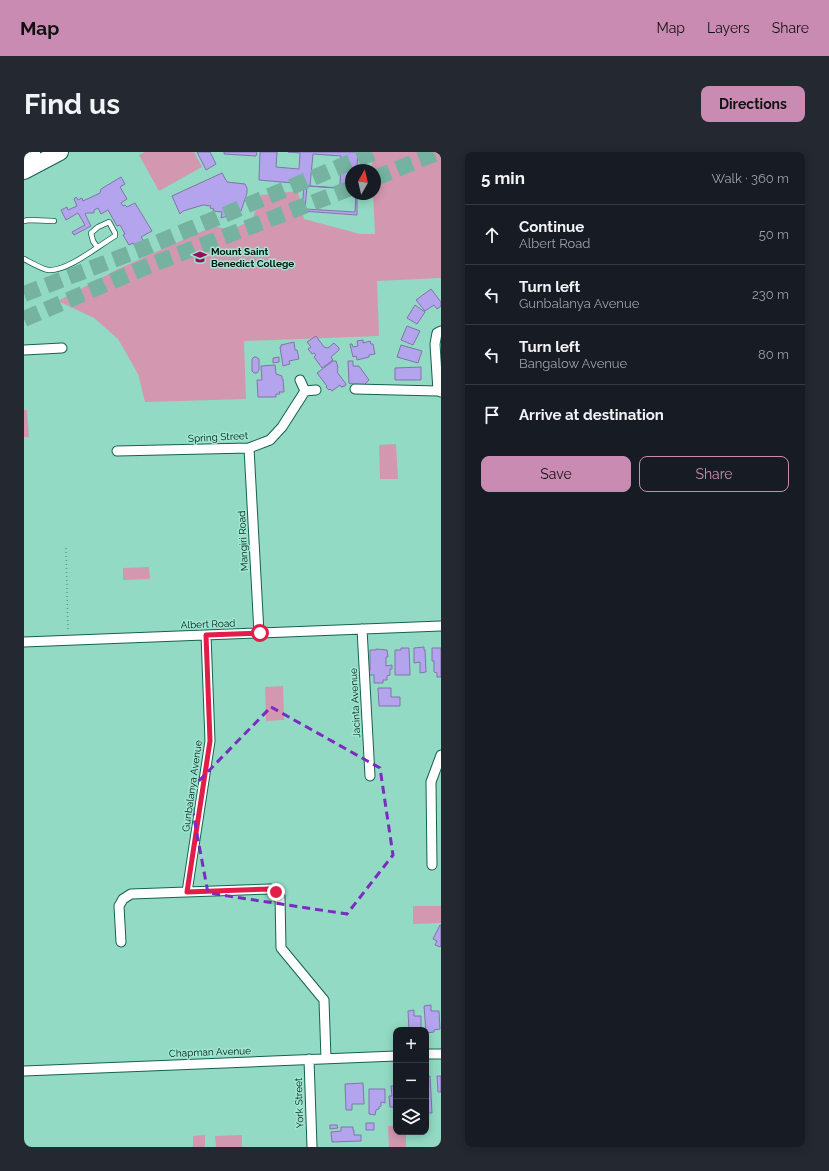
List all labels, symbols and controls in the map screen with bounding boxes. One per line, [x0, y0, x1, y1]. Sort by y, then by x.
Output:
text: Map [20, 17, 59, 39]
text: Map [657, 20, 685, 36]
text: Layers [707, 20, 750, 36]
text: Share [772, 20, 809, 36]
button: Directions [701, 86, 805, 122]
text: Find us [24, 88, 120, 121]
north arrow [345, 164, 381, 200]
text: 5 min [481, 168, 525, 188]
text: Walk · 360 m [711, 171, 789, 186]
text: Continue [519, 218, 584, 236]
icon: ahead [481, 224, 503, 246]
text: 50 m [759, 227, 789, 242]
text: Albert Road [519, 236, 590, 251]
place label: Mount Saint Benedict College [211, 246, 294, 269]
school or university icon: Mount Saint Benedict College [192, 249, 208, 265]
text: Turn left [519, 278, 580, 296]
icon: left [481, 284, 503, 306]
text: 230 m [752, 287, 789, 302]
text: Gunbalanya Avenue [519, 296, 639, 311]
text: Turn left [519, 338, 580, 356]
icon: left [481, 344, 503, 366]
text: 80 m [758, 347, 789, 362]
text: Bangalow Avenue [519, 356, 627, 371]
icon: arrive [481, 404, 503, 426]
text: Arrive at destination [519, 406, 664, 424]
street label: Spring Street [188, 430, 249, 444]
button: Save [481, 456, 631, 492]
button: Share [639, 456, 789, 492]
street label: Mangiri Road [236, 510, 250, 572]
street label: Albert Road [180, 618, 236, 630]
route start [251, 624, 269, 642]
street label: Jacinta Avenue [348, 668, 362, 738]
street label: Gunbalanya Avenue [180, 739, 204, 833]
route end [267, 883, 285, 901]
map controls [393, 1027, 429, 1135]
button: + [393, 1027, 429, 1063]
street label: Chapman Avenue [169, 1045, 251, 1059]
button: − [393, 1063, 429, 1099]
street label: York Street [293, 1077, 305, 1128]
button: layers [393, 1099, 429, 1135]

